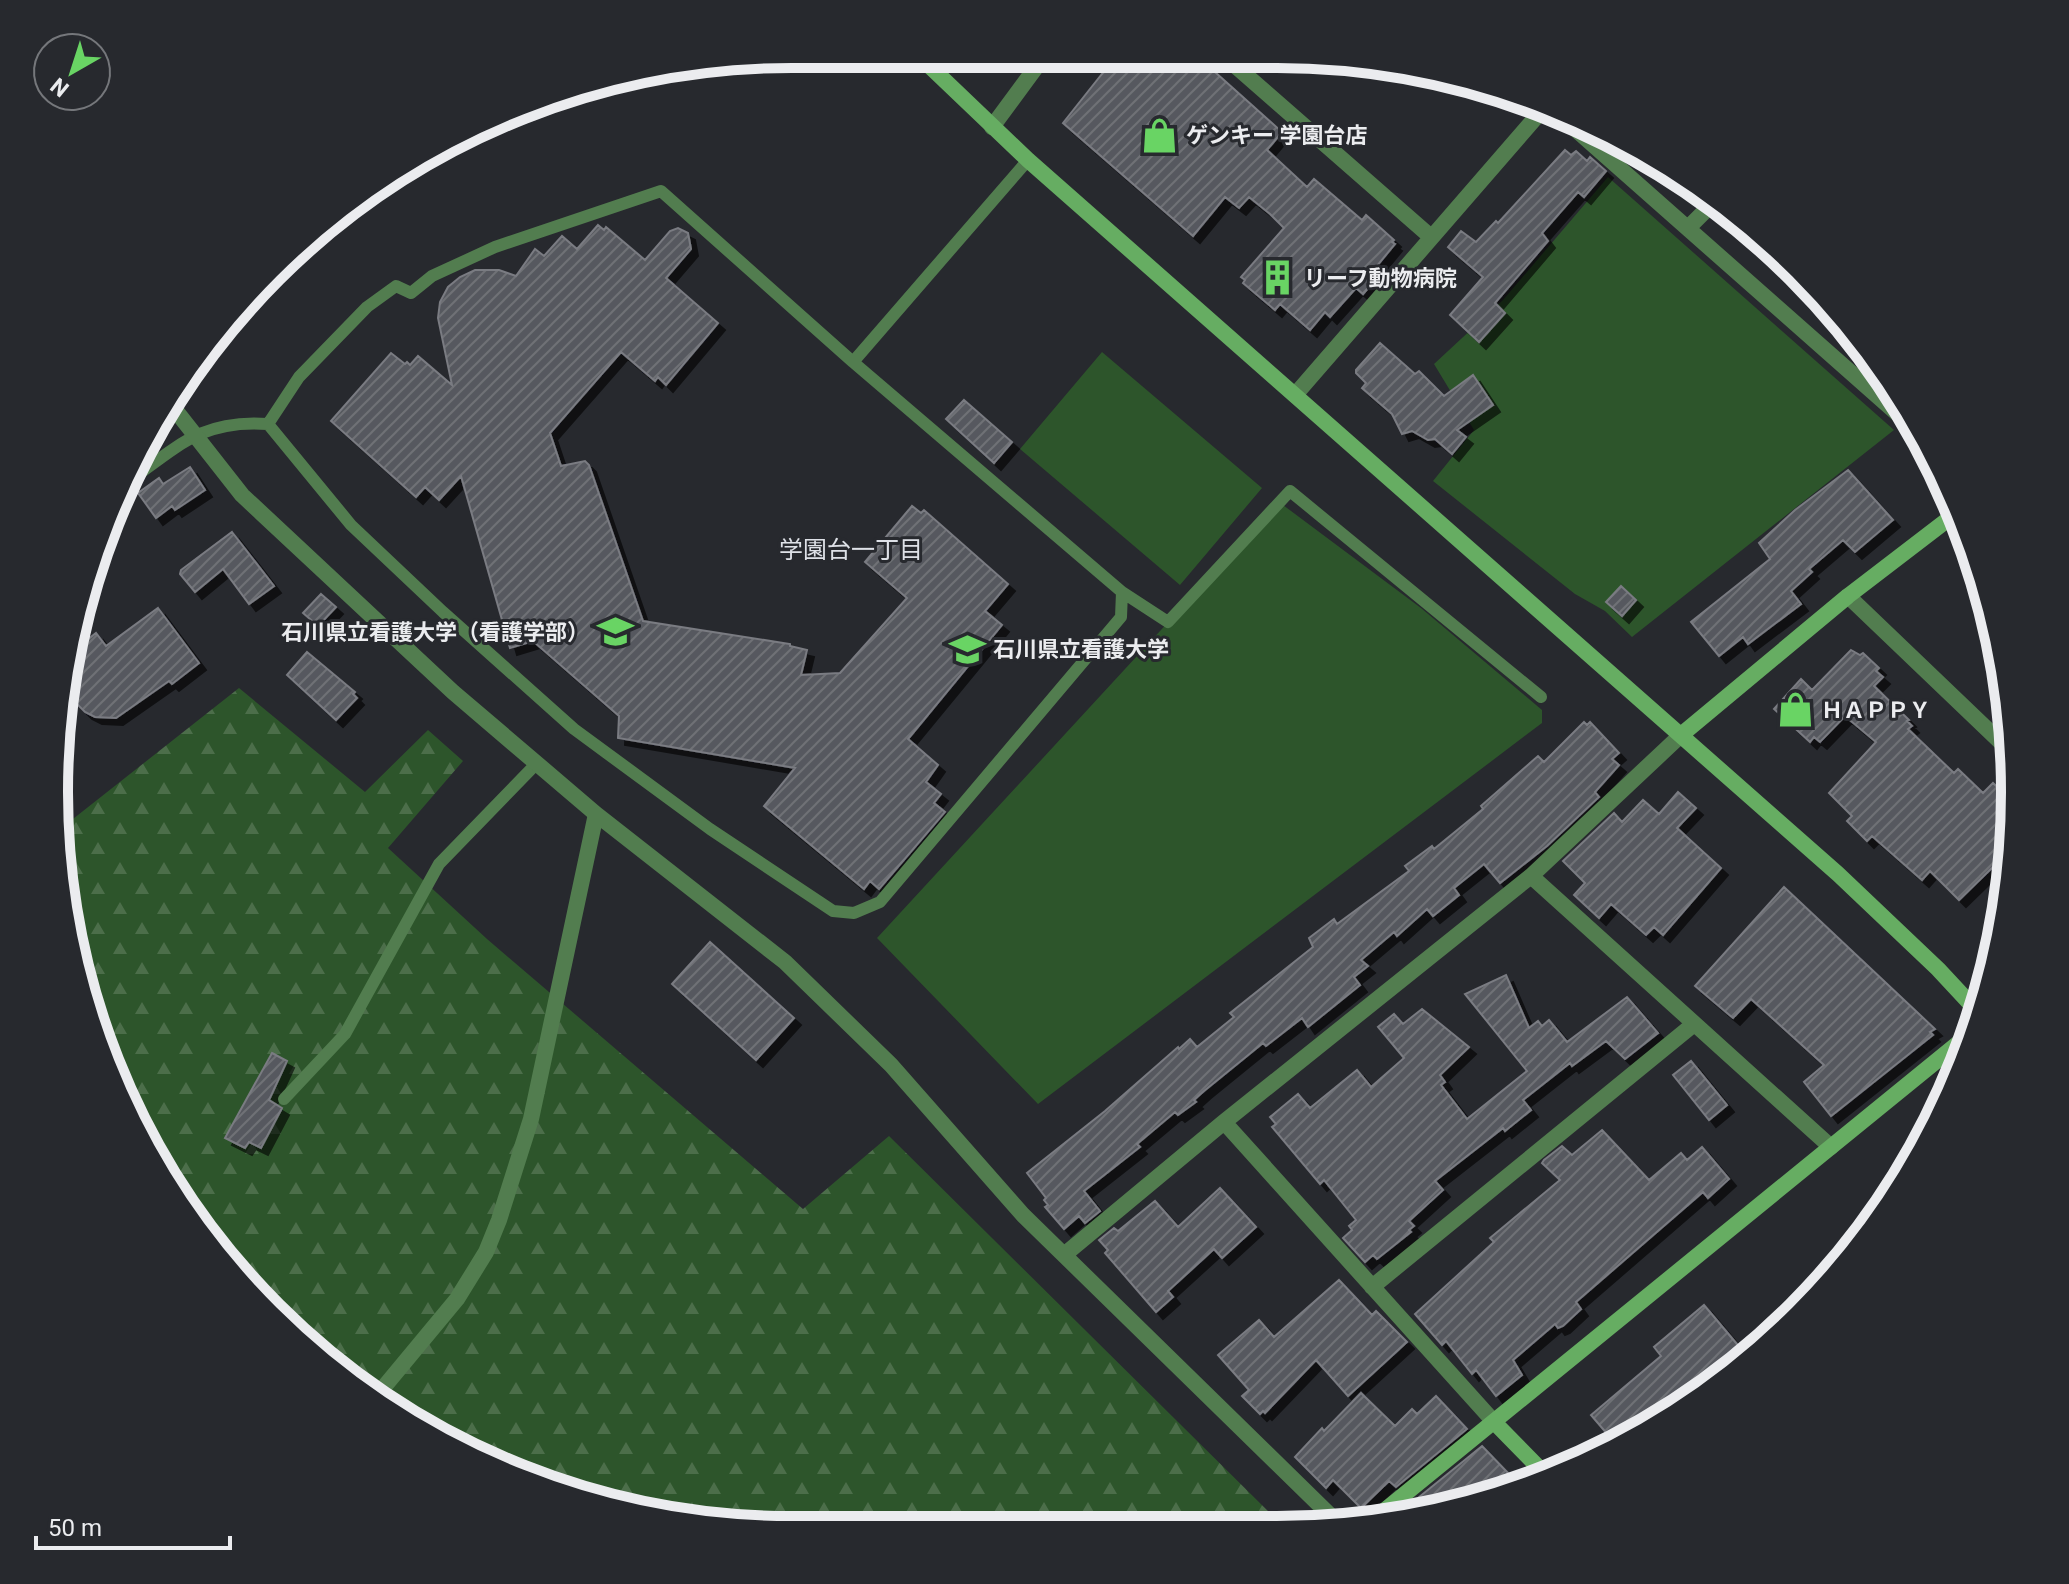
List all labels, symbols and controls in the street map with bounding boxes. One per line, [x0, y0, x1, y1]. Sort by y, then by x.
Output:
north arrow [32, 32, 112, 112]
text: N [46, 73, 74, 102]
shop icon: ゲンキー 学園台店 [1141, 116, 1179, 154]
place label: ゲンキー 学園台店 [1186, 123, 1367, 148]
building icon: リーフ動物病院 [1259, 259, 1297, 297]
place label: リーフ動物病院 [1304, 266, 1457, 291]
district label: 学園台一丁目 [779, 536, 923, 564]
school or university icon: 石川県立看護大学（看護学部） [596, 613, 634, 651]
place label: 石川県立看護大学（看護学部） [281, 620, 589, 645]
school or university icon: 石川県立看護大学 [948, 630, 986, 668]
place label: 石川県立看護大学 [993, 637, 1169, 662]
shop icon: ＨＡＰＰＹ [1776, 691, 1814, 729]
place label: ＨＡＰＰＹ [1821, 698, 1931, 723]
scale bar [36, 1500, 230, 1550]
text: 50 m [48, 1514, 102, 1542]

